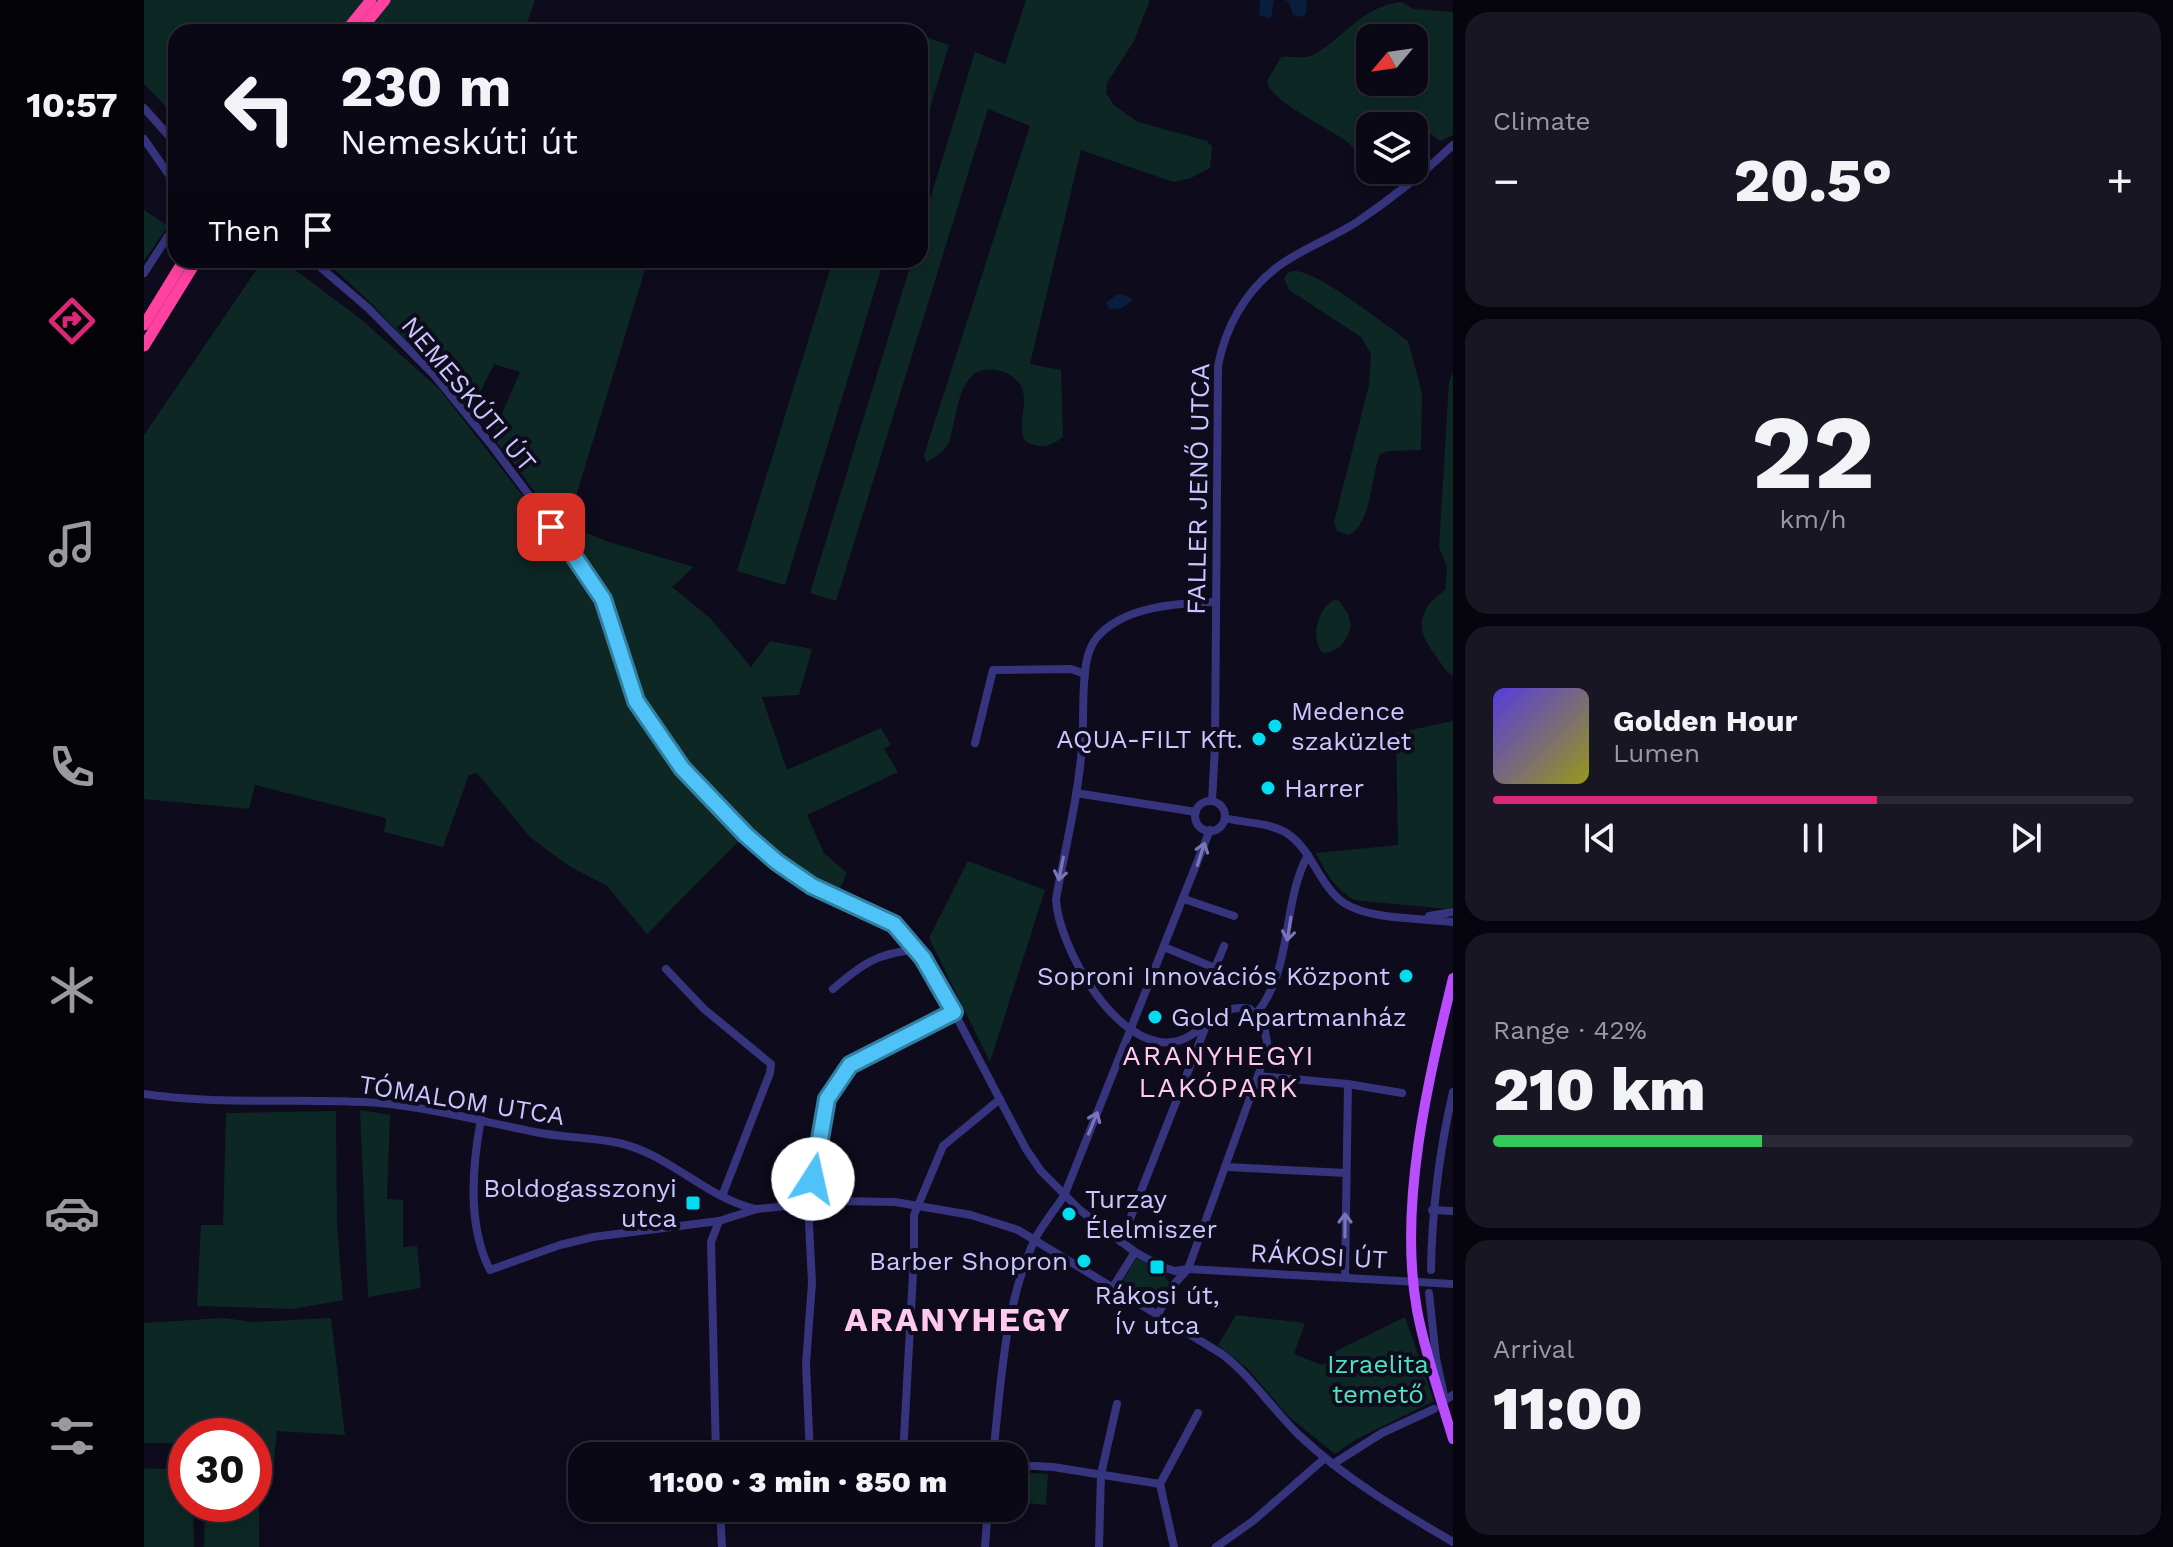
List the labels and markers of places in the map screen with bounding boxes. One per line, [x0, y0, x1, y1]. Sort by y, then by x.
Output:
pin [517, 493, 585, 561]
place label: Medence szaküzlet [1291, 696, 1412, 756]
marker: Medence szaküzlet [1266, 717, 1284, 735]
place label: AQUA-FILT Kft. [1056, 724, 1243, 754]
marker: AQUA-FILT Kft. [1250, 730, 1268, 748]
place label: Harrer [1284, 773, 1364, 803]
marker: Harrer [1259, 779, 1277, 797]
place label: Soproni Innovációs Központ [1037, 961, 1390, 991]
marker: Soproni Innovációs Központ [1397, 967, 1415, 985]
place label: Gold Apartmanház [1171, 1002, 1407, 1032]
marker: Gold Apartmanház [1146, 1008, 1164, 1026]
place label: Boldogasszonyi utca [483, 1173, 677, 1233]
place label: Turzay Élelmiszer [1085, 1184, 1217, 1244]
marker: Boldogasszonyi utca [684, 1194, 702, 1212]
marker: Turzay Élelmiszer [1060, 1205, 1078, 1223]
place label: Barber Shopron [869, 1246, 1068, 1276]
marker: Barber Shopron [1075, 1252, 1093, 1270]
marker: Rákosi út, Ív utca [1148, 1258, 1166, 1276]
place label: Rákosi út, Ív utca [1094, 1280, 1220, 1340]

